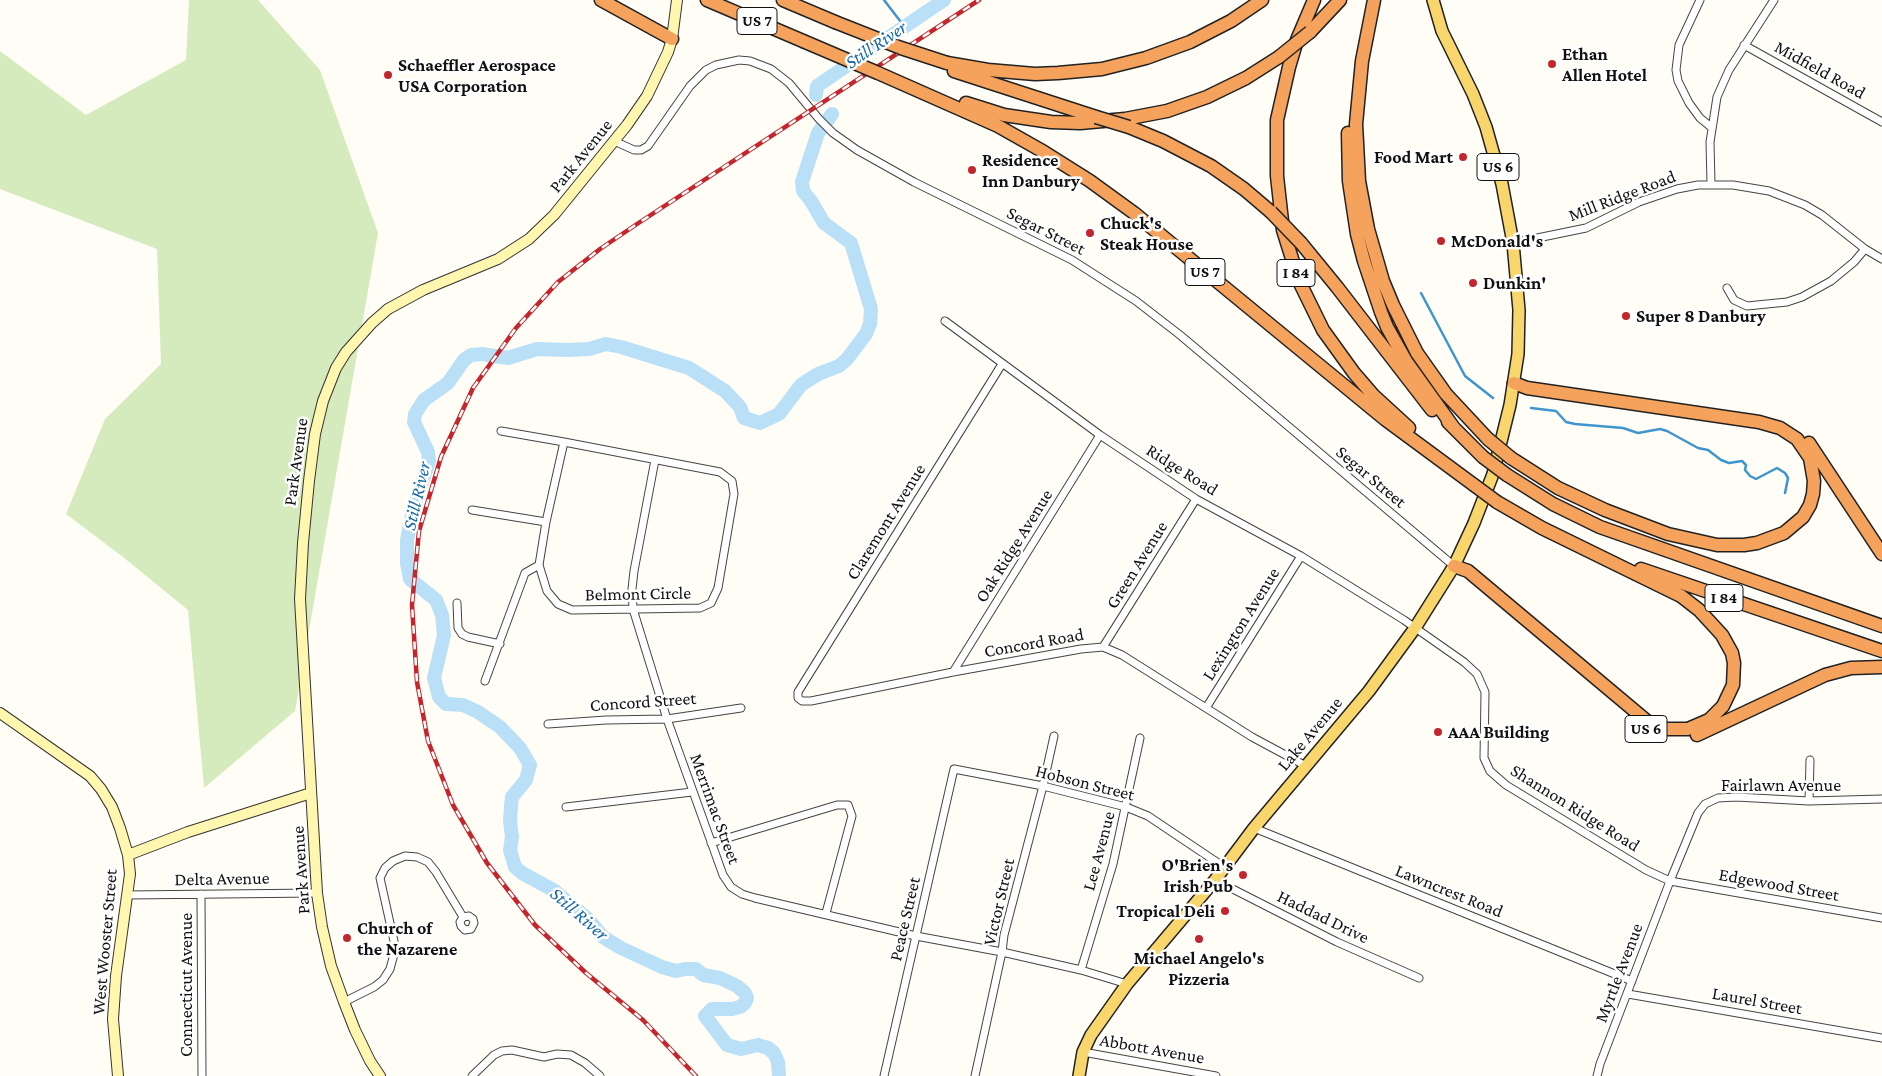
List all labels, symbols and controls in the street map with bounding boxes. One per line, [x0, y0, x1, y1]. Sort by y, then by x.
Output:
road number: US 7 [737, 8, 777, 34]
water label: Still River [841, 16, 911, 74]
street label: Midfield Road [1771, 36, 1869, 104]
place label: Ethan Allen Hotel [1562, 43, 1647, 86]
place label: Schaeffler Aerospace USA Corporation [398, 54, 556, 96]
marker: Ethan Allen Hotel [1546, 58, 1558, 70]
marker: Schaeffler Aerospace USA Corporation [382, 69, 394, 81]
street label: Park Avenue [545, 115, 617, 197]
place label: Food Mart [1374, 146, 1453, 168]
place label: Residence Inn Danbury [982, 149, 1080, 192]
marker: Food Mart [1457, 151, 1469, 163]
road number: US 6 [1477, 154, 1519, 180]
marker: Residence Inn Danbury [966, 164, 978, 176]
street label: Mill Ridge Road [1565, 166, 1679, 226]
street label: Segar Street [1003, 202, 1089, 260]
place label: Chuck's Steak House [1100, 212, 1193, 254]
marker: Chuck's Steak House [1084, 227, 1096, 239]
place label: McDonald's [1451, 230, 1543, 252]
marker: McDonald's [1435, 235, 1447, 247]
road number: US 7 [1185, 258, 1225, 286]
road number: I 84 [1277, 260, 1315, 286]
place label: Dunkin' [1483, 272, 1546, 294]
marker: Dunkin' [1467, 277, 1479, 289]
place label: Super 8 Danbury [1636, 305, 1766, 327]
marker: Super 8 Danbury [1620, 310, 1632, 322]
street label: Park Avenue [279, 417, 313, 507]
street label: Ridge Road [1142, 440, 1222, 500]
street label: Segar Street [1331, 441, 1411, 513]
water label: Still River [398, 460, 436, 532]
street label: Claremont Avenue [842, 460, 930, 584]
street label: Oak Ridge Avenue [971, 485, 1057, 607]
street label: Green Avenue [1102, 517, 1172, 613]
street label: Lexington Avenue [1198, 564, 1284, 684]
street label: Belmont Circle [585, 582, 691, 606]
road number: I 84 [1705, 584, 1743, 612]
street label: Concord Road [982, 624, 1086, 662]
street label: Concord Street [589, 688, 697, 716]
street label: Lake Avenue [1273, 693, 1347, 775]
road number: US 6 [1625, 716, 1667, 742]
place label: AAA Building [1448, 721, 1549, 743]
marker: AAA Building [1432, 726, 1444, 738]
street label: Merrimac Street [685, 751, 745, 867]
street label: Hobson Street [1033, 760, 1137, 806]
street label: Shannon Ridge Road [1506, 760, 1644, 856]
street label: Fairlawn Avenue [1721, 774, 1841, 796]
street label: Lee Avenue [1078, 809, 1120, 893]
street label: Park Avenue [287, 825, 315, 915]
place label: O'Brien's Irish Pub [1162, 854, 1233, 896]
street label: Victor Street [978, 856, 1020, 948]
street label: Lawncrest Road [1392, 860, 1506, 922]
street label: Edgewood Street [1717, 864, 1841, 906]
street label: Delta Avenue [174, 867, 270, 891]
street label: West Wooster Street [88, 868, 122, 1016]
marker: O'Brien's Irish Pub [1237, 869, 1249, 881]
street label: Peace Street [885, 875, 925, 963]
water label: Still River [545, 883, 613, 945]
street label: Haddad Drive [1274, 886, 1372, 948]
place label: Tropical Deli [1116, 900, 1215, 922]
marker: Tropical Deli [1219, 905, 1231, 917]
street label: Connecticut Avenue [175, 913, 197, 1057]
place label: Church of the Nazarene [357, 917, 457, 960]
street label: Myrtle Avenue [1590, 920, 1648, 1026]
marker: Church of the Nazarene [341, 932, 353, 944]
marker: Michael Angelo's Pizzeria [1193, 933, 1205, 945]
place label: Michael Angelo's Pizzeria [1134, 947, 1264, 990]
street label: Laurel Street [1710, 982, 1804, 1020]
street label: Abbott Avenue [1098, 1029, 1206, 1069]

